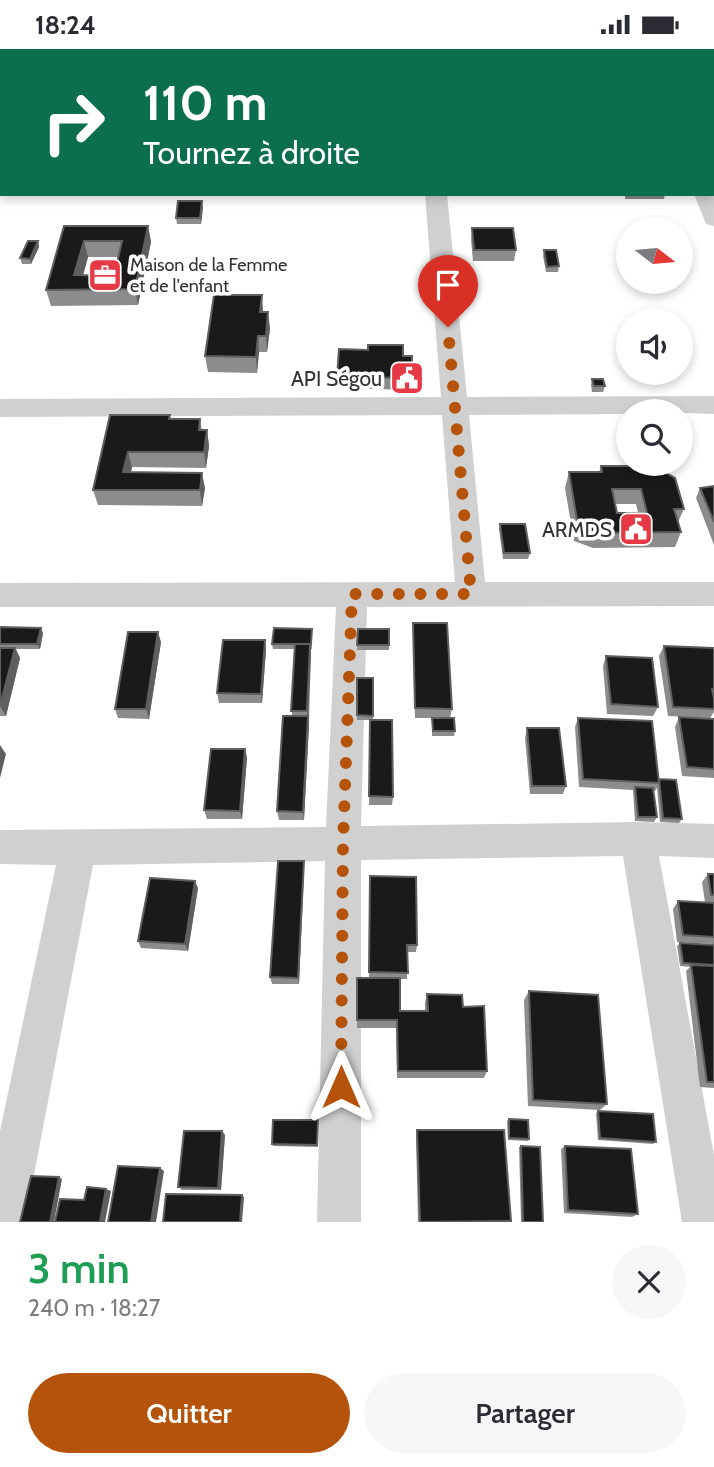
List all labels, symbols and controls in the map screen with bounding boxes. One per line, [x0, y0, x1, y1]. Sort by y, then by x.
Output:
text: 18:24 [35, 9, 96, 41]
text: 110 m [143, 73, 267, 132]
icon: right [28, 77, 119, 168]
text: Tournez à droite [143, 133, 360, 172]
north arrow [616, 217, 693, 294]
map controls [616, 217, 693, 476]
place label: Maison de la Femme et de l'enfant [130, 254, 287, 297]
pin [418, 255, 478, 327]
office icon: Maison de la Femme et de l'enfant [86, 256, 124, 294]
icon: arrive [429, 266, 467, 304]
button: sound [616, 308, 693, 385]
public building icon: API Ségou [388, 359, 426, 397]
place label: API Ségou [291, 366, 382, 391]
button: search [616, 399, 693, 476]
public building icon: ARMDS [617, 510, 655, 548]
place label: ARMDS [542, 517, 612, 542]
position arrow [304, 1050, 378, 1124]
text: 3 min [28, 1242, 130, 1294]
button: close [612, 1245, 686, 1319]
text: 240 m · 18:27 [28, 1294, 160, 1322]
button: Quitter [28, 1373, 350, 1453]
button: Partager [364, 1373, 686, 1453]

